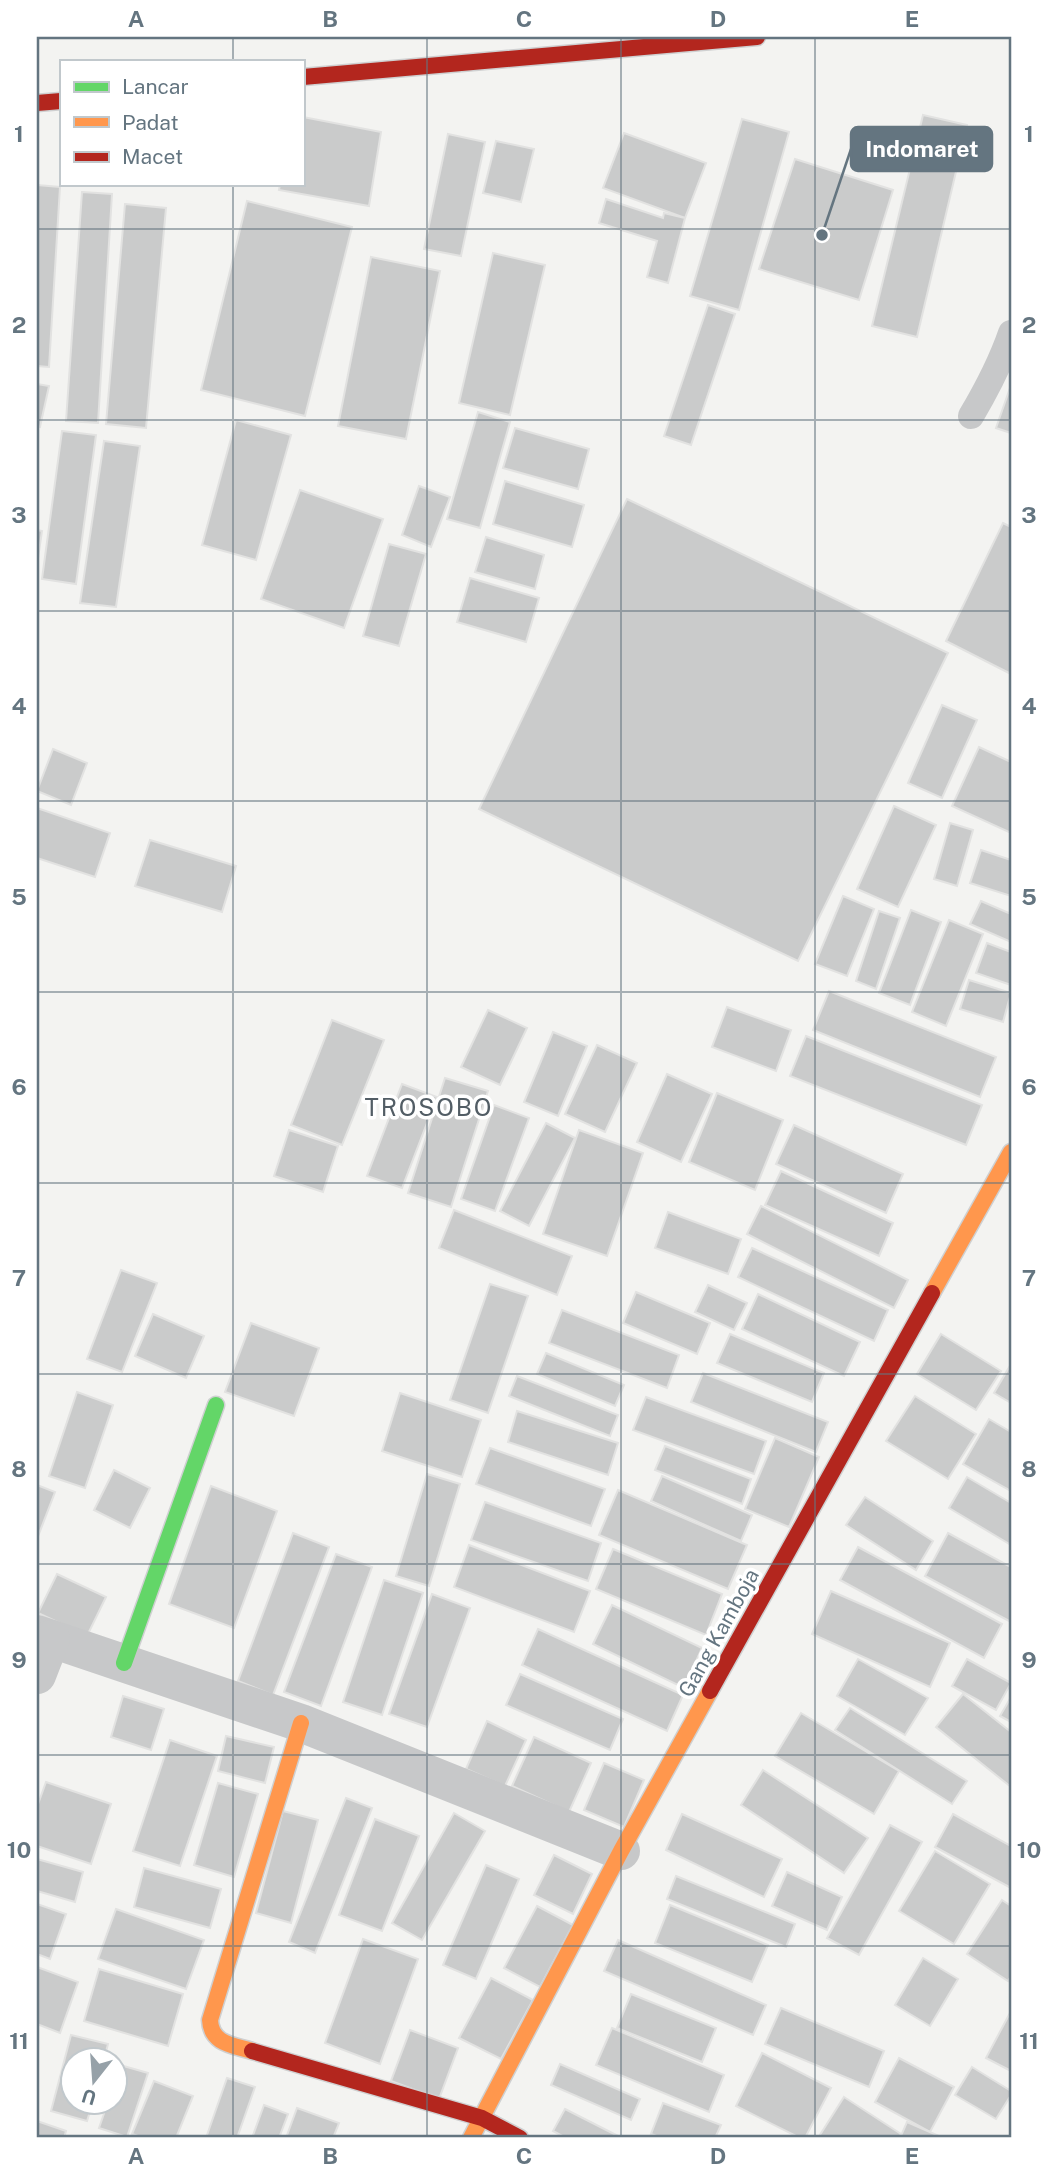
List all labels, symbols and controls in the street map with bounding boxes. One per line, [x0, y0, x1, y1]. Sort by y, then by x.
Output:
text: A [128, 5, 145, 32]
text: B [322, 5, 338, 32]
text: C [516, 5, 532, 32]
text: D [710, 5, 726, 32]
text: E [905, 5, 919, 32]
legend [60, 60, 304, 186]
text: Lancar [122, 74, 189, 99]
text: Padat [122, 110, 179, 135]
text: 1 [14, 120, 24, 147]
text: 1 [1024, 120, 1034, 147]
callout: Indomaret [851, 127, 992, 171]
text: Indomaret [865, 135, 979, 162]
text: Macet [122, 144, 183, 169]
text: 2 [12, 311, 26, 338]
text: 2 [1022, 311, 1036, 338]
text: 3 [11, 501, 27, 528]
text: 3 [1021, 501, 1037, 528]
text: 4 [11, 692, 27, 719]
text: 4 [1021, 692, 1037, 719]
text: 5 [11, 883, 27, 910]
text: 5 [1021, 883, 1037, 910]
text: 6 [11, 1073, 27, 1100]
text: 6 [1021, 1073, 1037, 1100]
district label: TROSOBO [365, 1093, 493, 1121]
text: 7 [12, 1264, 26, 1291]
text: 7 [1022, 1264, 1036, 1291]
text: 8 [11, 1455, 27, 1482]
text: 8 [1021, 1455, 1037, 1482]
street label: Gang Kamboja [673, 1564, 764, 1701]
text: 9 [11, 1646, 27, 1673]
text: 9 [1021, 1646, 1037, 1673]
text: 10 [7, 1836, 31, 1863]
text: 10 [1017, 1836, 1041, 1863]
text: 11 [9, 2027, 29, 2054]
text: 11 [1019, 2027, 1039, 2054]
north arrow [60, 2046, 130, 2116]
text: U [79, 2085, 99, 2110]
text: A [128, 2142, 145, 2169]
text: B [322, 2142, 338, 2169]
text: C [516, 2142, 532, 2169]
text: D [710, 2142, 726, 2169]
text: E [905, 2142, 919, 2169]

